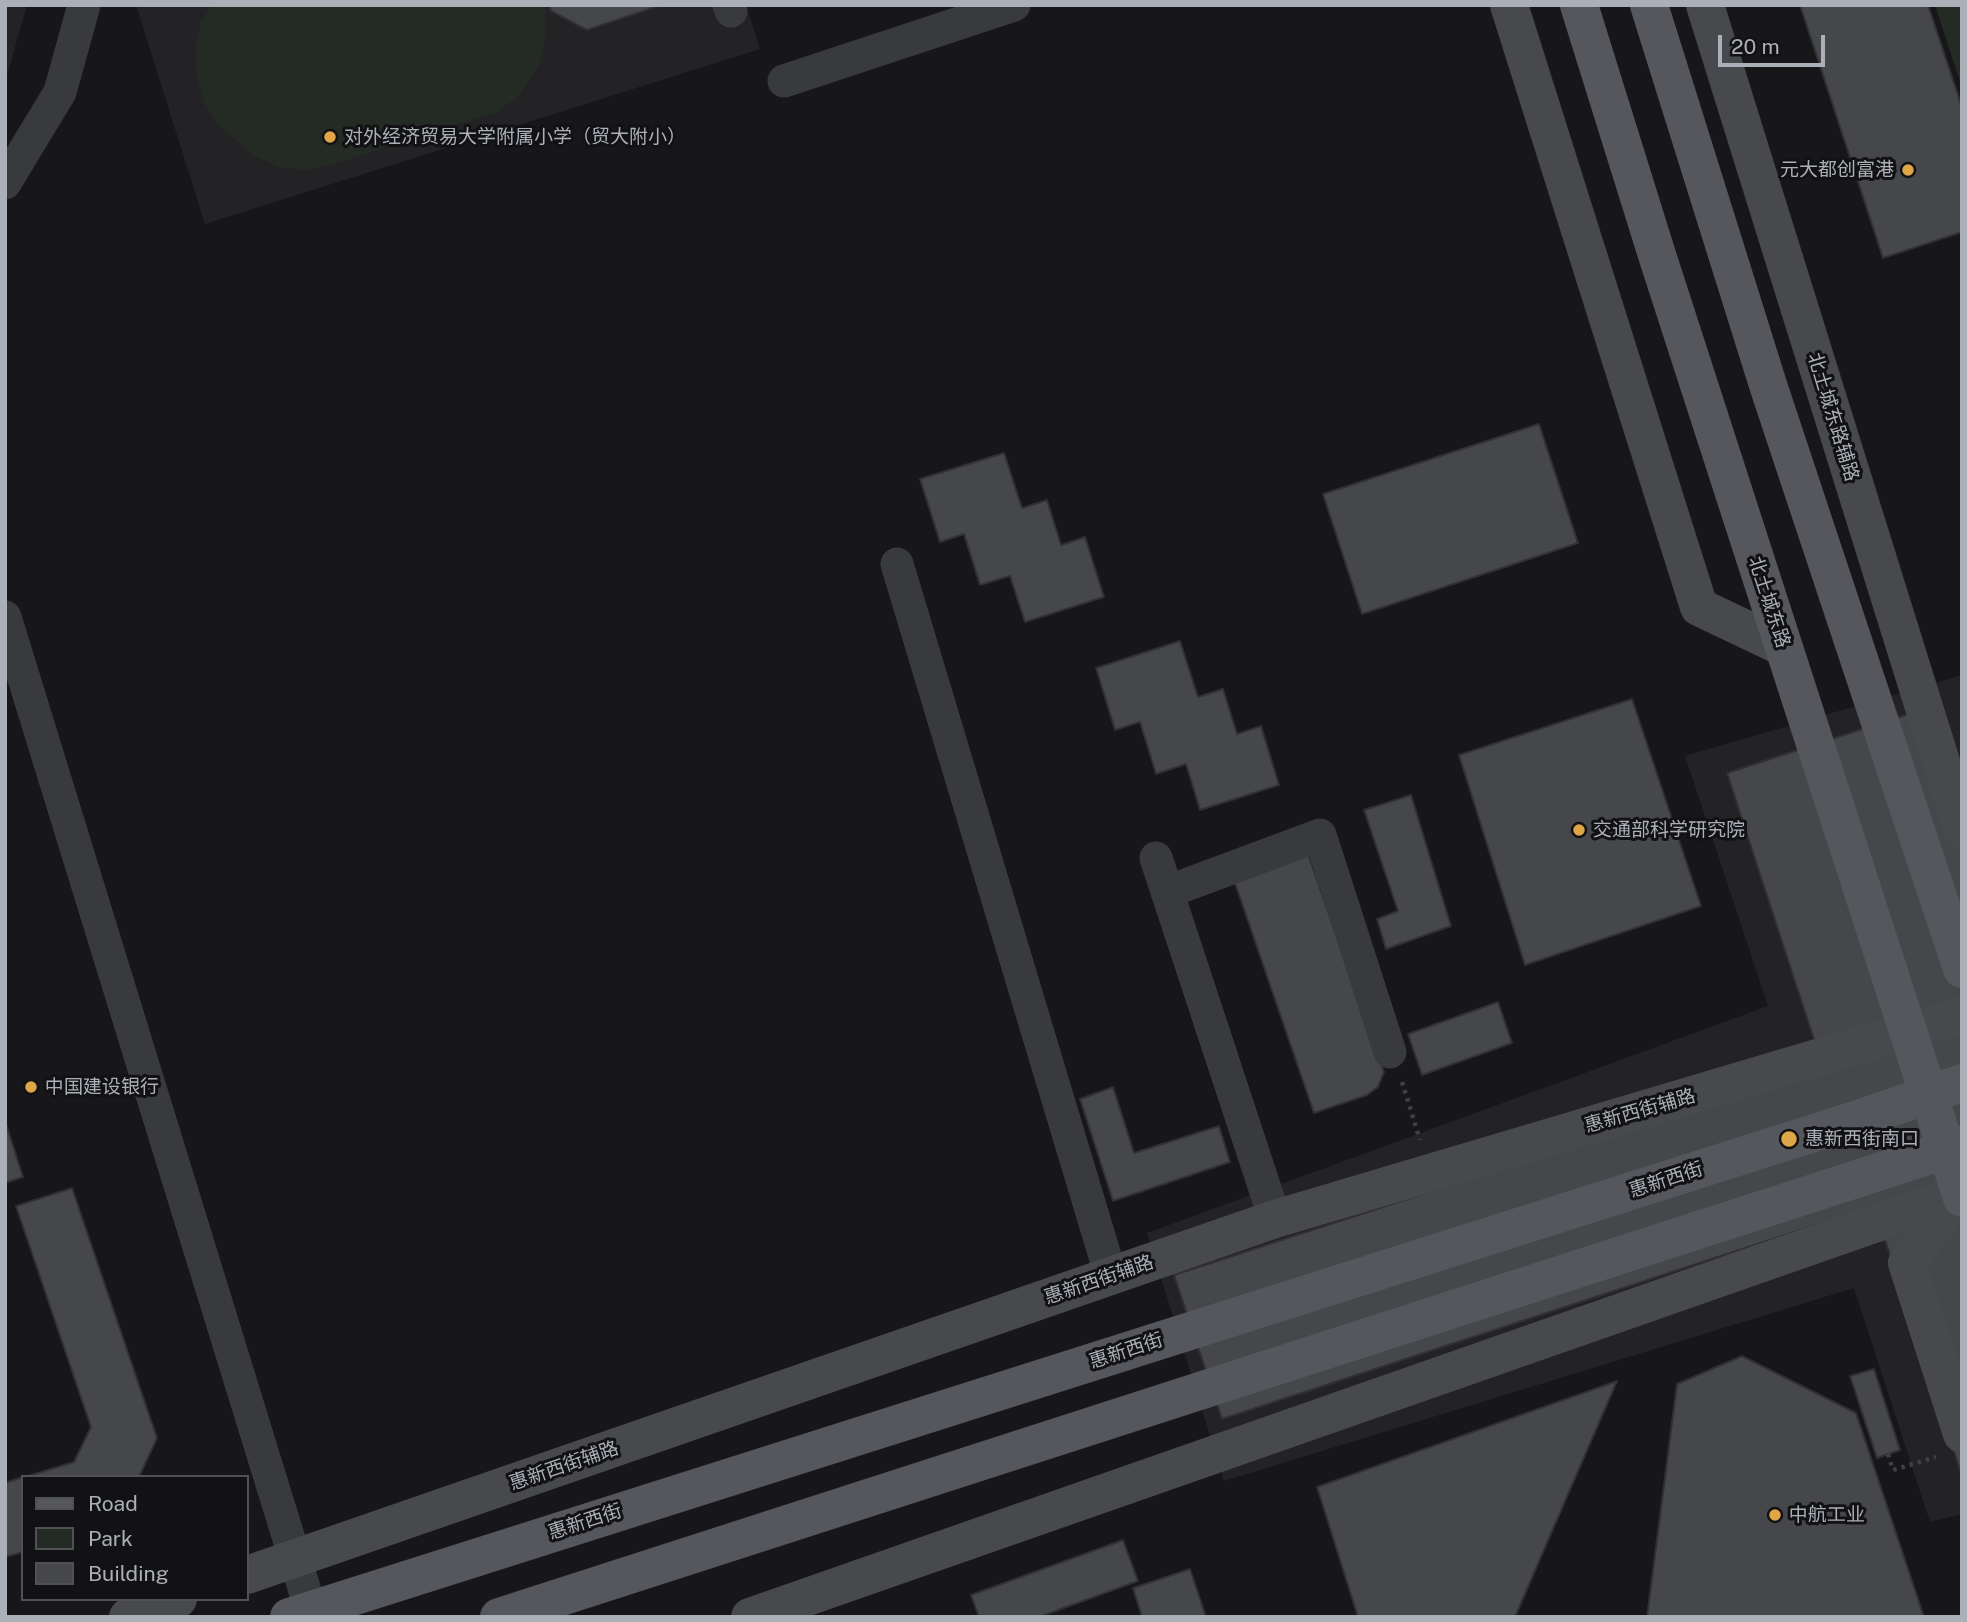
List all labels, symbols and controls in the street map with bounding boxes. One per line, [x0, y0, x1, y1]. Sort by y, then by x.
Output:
scale bar [1722, 21, 1829, 65]
text: 20 m [1731, 34, 1780, 59]
place label: 对外经济贸易大学附属小学（贸大附小） [344, 126, 686, 148]
marker: 对外经济贸易大学附属小学（贸大附小） [322, 129, 338, 145]
place label: 元大都创富港 [1780, 159, 1894, 181]
marker: 元大都创富港 [1900, 162, 1916, 178]
street label: 北土城东路辅路 [1803, 350, 1863, 484]
street label: 北土城东路 [1743, 553, 1795, 651]
place label: 交通部科学研究院 [1593, 819, 1745, 841]
marker: 交通部科学研究院 [1571, 822, 1587, 838]
place label: 中国建设银行 [45, 1076, 159, 1098]
marker: 中国建设银行 [23, 1079, 39, 1095]
street label: 惠新西街辅路 [1582, 1084, 1698, 1138]
place label: 惠新西街南口 [1805, 1128, 1919, 1150]
marker: 惠新西街南口 [1779, 1129, 1799, 1149]
street label: 惠新西街 [1626, 1157, 1706, 1203]
street label: 惠新西街辅路 [1041, 1251, 1157, 1309]
street label: 惠新西街 [1086, 1328, 1166, 1374]
street label: 惠新西街辅路 [506, 1437, 622, 1495]
legend [21, 1475, 248, 1601]
text: Road [88, 1491, 138, 1516]
street label: 惠新西街 [545, 1499, 625, 1545]
place label: 中航工业 [1789, 1504, 1865, 1526]
marker: 中航工业 [1767, 1507, 1783, 1523]
text: Park [88, 1526, 133, 1551]
text: Building [88, 1561, 169, 1586]

